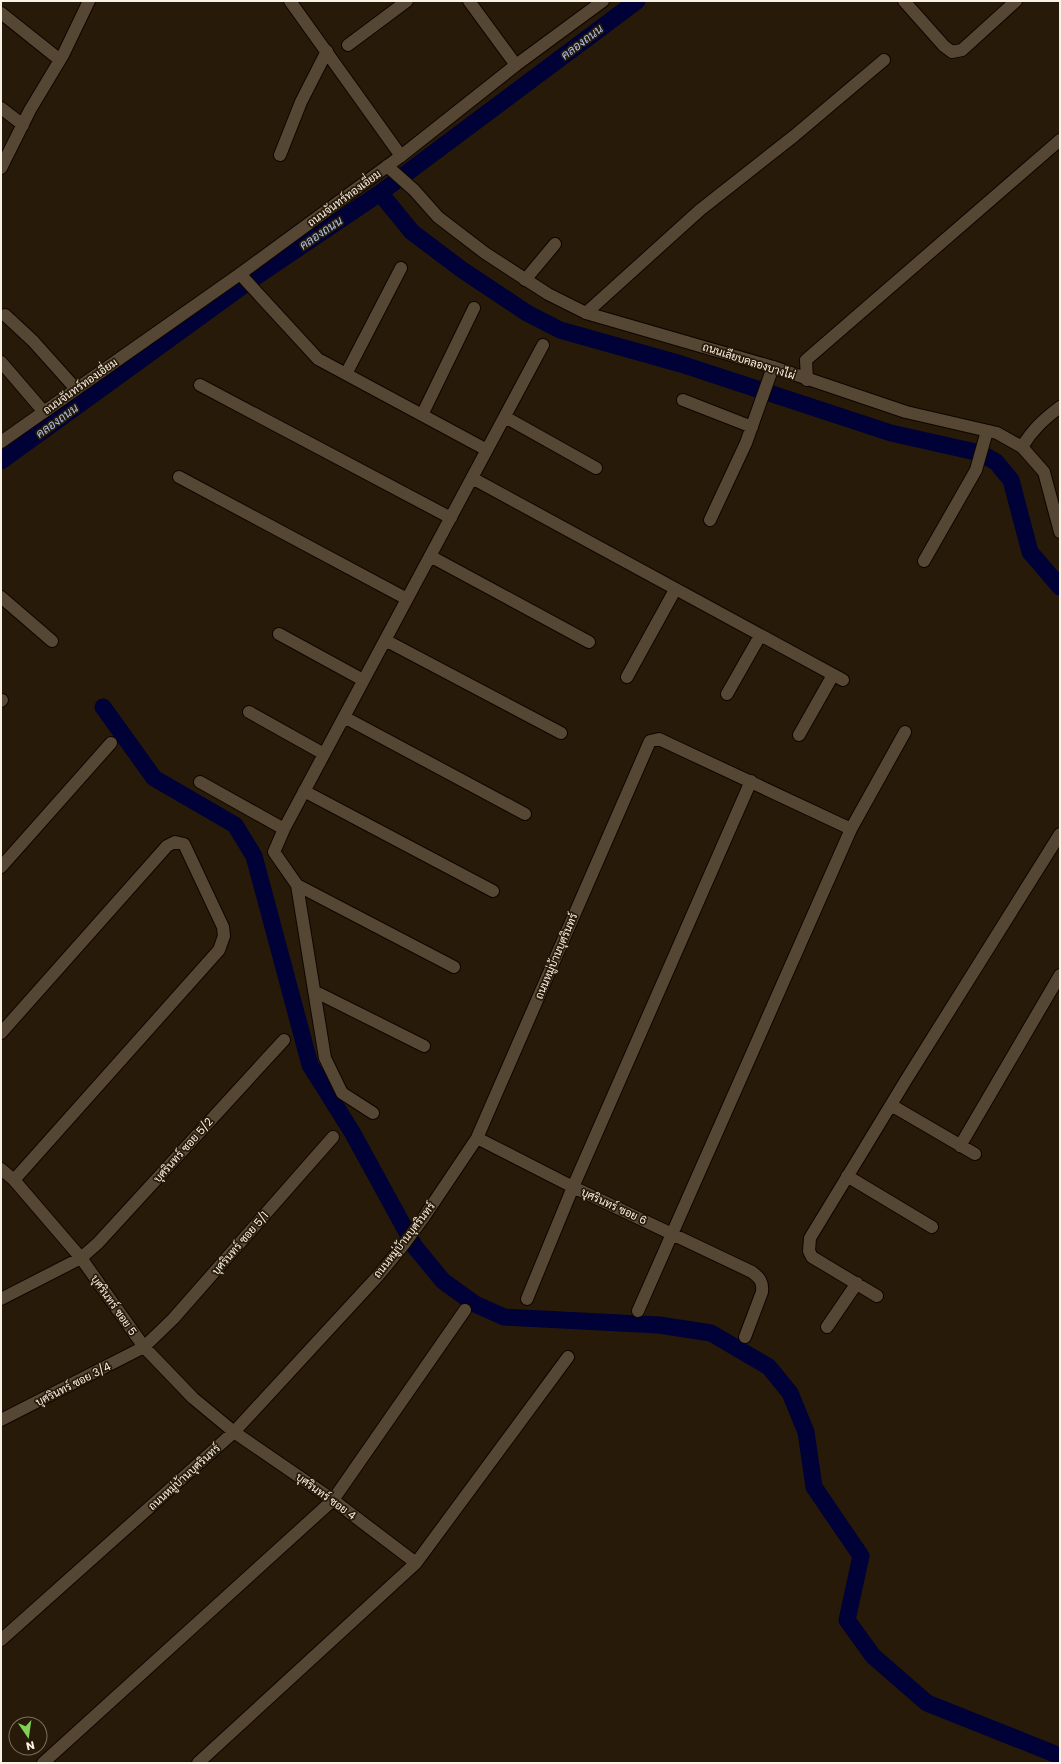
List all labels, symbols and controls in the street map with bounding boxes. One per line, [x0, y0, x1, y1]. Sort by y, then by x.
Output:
water label: คลองถนน [557, 20, 607, 63]
street label: ถนนจันทร์ทองเอี่ยม [302, 163, 384, 230]
water label: คลองถนน [296, 212, 346, 253]
street label: ถนนเลียบคลองบางไผ่ [701, 338, 798, 384]
street label: ถนนจันทร์ทองเอี่ยม [38, 352, 120, 418]
water label: คลองถนน [32, 399, 82, 442]
street label: ถนนหมู่บ้านบุศรินทร์ [531, 910, 582, 1002]
street label: บุศรินทร์ ซอย 5/2 [149, 1114, 217, 1187]
street label: บุศรินทร์ ซอย 6 [578, 1184, 650, 1229]
street label: ถนนหมู่บ้านบุศรินทร์ [369, 1199, 439, 1282]
street label: บุศรินทร์ ซอย 5/1 [208, 1208, 273, 1279]
street label: บุศรินทร์ ซอย 5 [86, 1271, 141, 1339]
street label: บุศรินทร์ ซอย 3/4 [33, 1358, 114, 1411]
street label: ถนนหมู่บ้านบุศรินทร์ [144, 1440, 224, 1515]
street label: บุศรินทร์ ซอย 4 [292, 1469, 359, 1524]
north arrow [8, 1716, 48, 1756]
text: N [24, 1737, 36, 1754]

